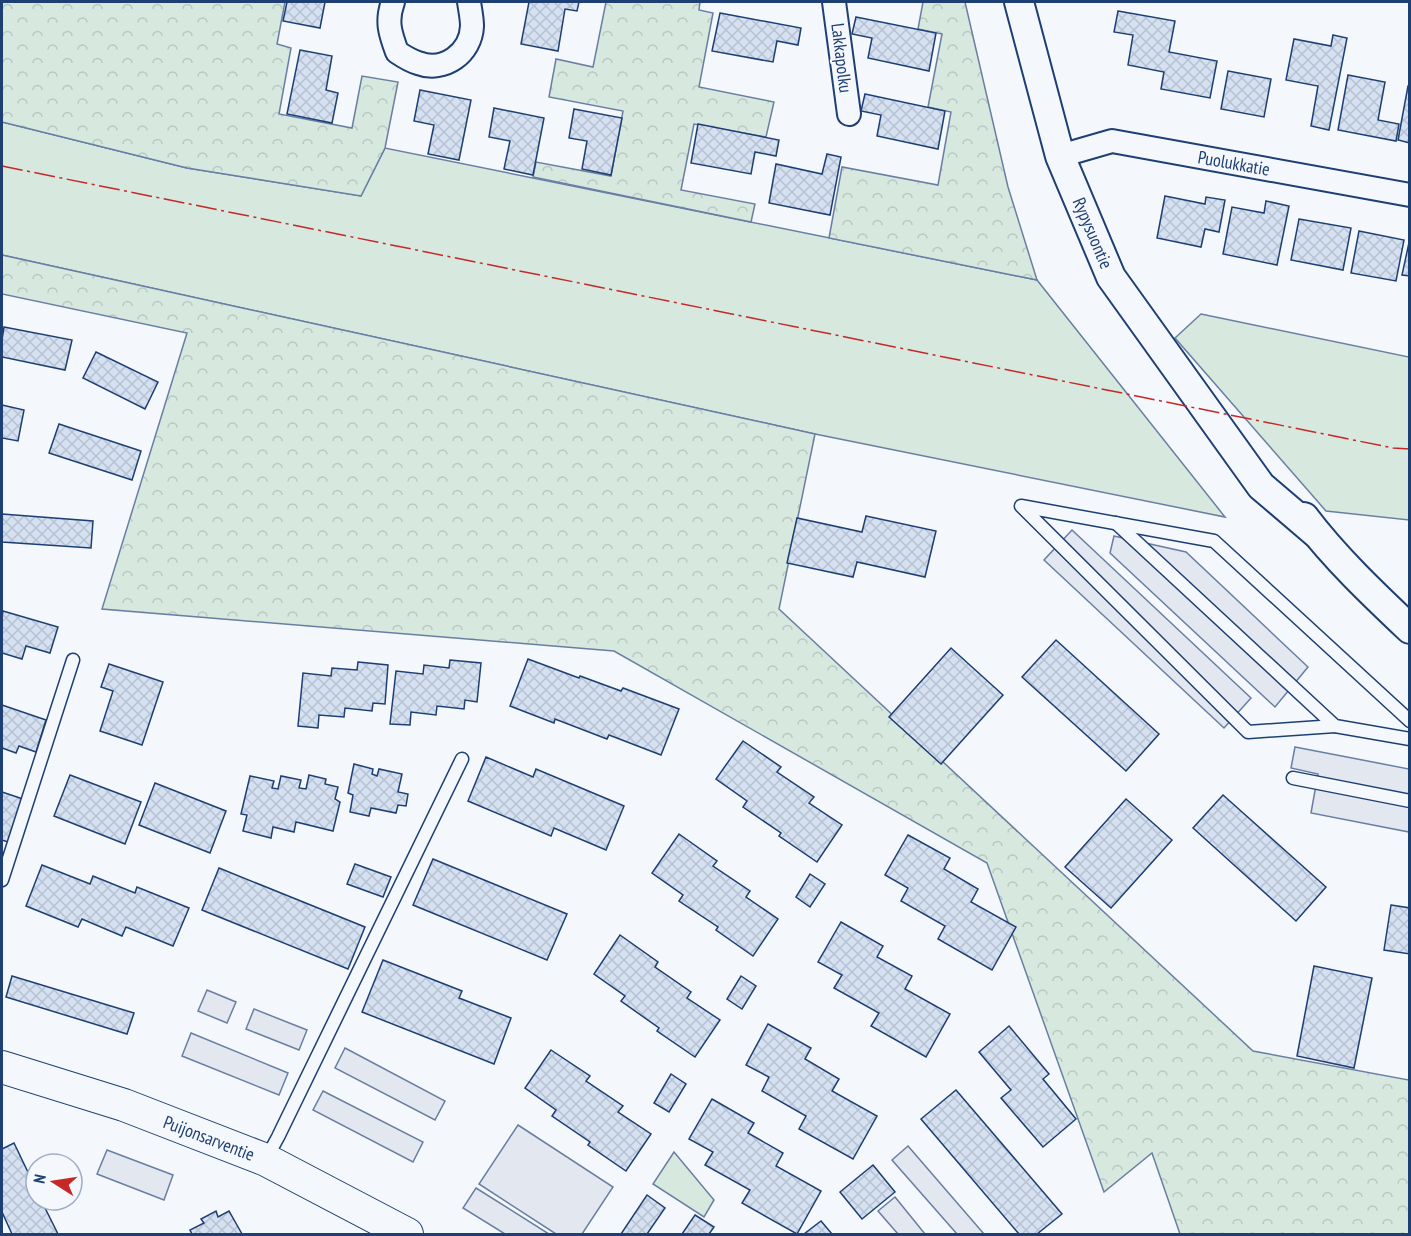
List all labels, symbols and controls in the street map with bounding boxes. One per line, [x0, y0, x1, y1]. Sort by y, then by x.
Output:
street label: Lakkapolku [826, 22, 858, 94]
street label: Puolukkatie [1196, 145, 1272, 181]
street label: Rypysuontie [1068, 194, 1118, 272]
street label: Puijonsarventie [160, 1110, 258, 1166]
north arrow [24, 1152, 84, 1212]
text: N [29, 1173, 50, 1185]

